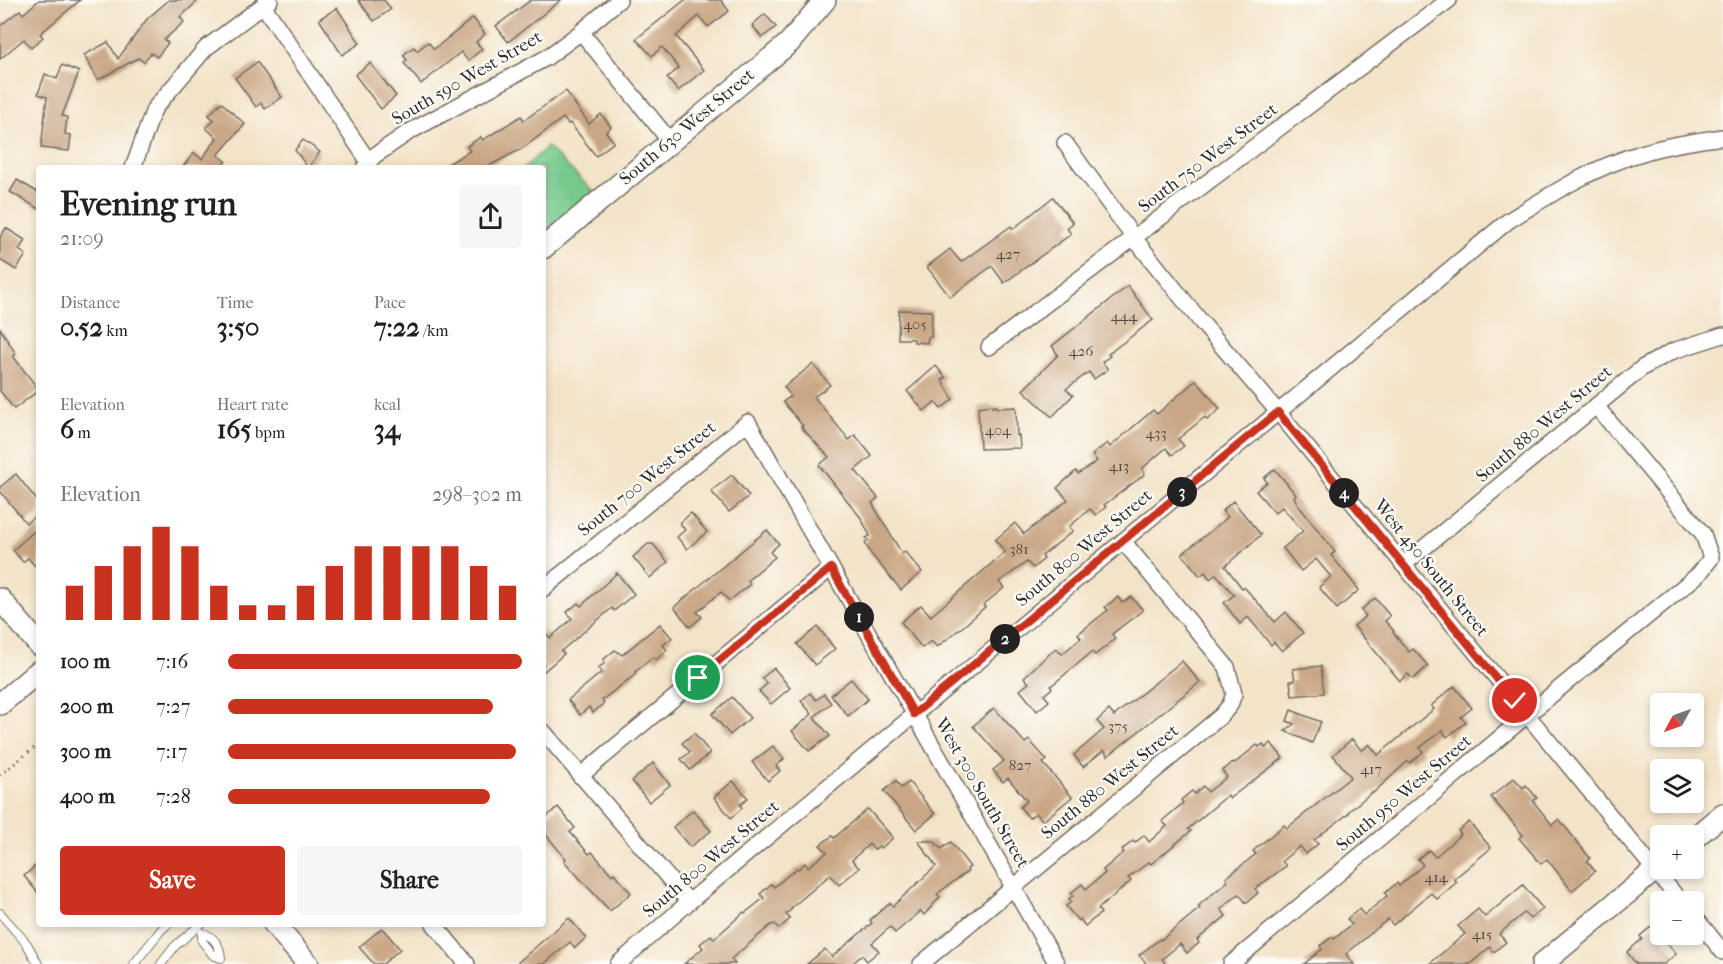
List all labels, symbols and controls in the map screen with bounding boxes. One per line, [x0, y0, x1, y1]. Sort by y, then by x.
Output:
street label: South 590 West Street [388, 26, 546, 129]
street label: South 630 West Street [615, 64, 759, 190]
street label: South 750 West Street [1134, 98, 1282, 217]
text: Evening run [60, 185, 237, 224]
button: share [459, 185, 522, 248]
text: 21:09 [60, 227, 104, 250]
house number: 427 [996, 245, 1020, 263]
text: Distance [60, 293, 120, 312]
text: Time [217, 293, 253, 312]
text: Pace [374, 293, 406, 312]
house number: 444 [1111, 307, 1139, 325]
text: 0.52 [60, 312, 103, 343]
text: 3:50 [217, 312, 259, 343]
text: 7:22 [374, 312, 420, 343]
house number: 405 [903, 315, 927, 333]
text: km [103, 321, 128, 340]
text: /km [420, 321, 448, 340]
house number: 426 [1069, 342, 1094, 360]
street label: South 880 West Street [1472, 361, 1616, 487]
text: Elevation [60, 395, 125, 414]
text: Heart rate [217, 395, 289, 414]
text: kcal [374, 395, 401, 414]
text: 6 [60, 414, 74, 445]
text: 165 [217, 414, 251, 445]
text: 34 [374, 414, 400, 445]
street label: South 700 West Street [574, 417, 720, 541]
house number: 404 [985, 421, 1012, 439]
text: m [74, 423, 91, 442]
text: bpm [251, 423, 285, 442]
house number: 433 [1145, 424, 1167, 442]
house number: 413 [1109, 457, 1129, 475]
pin: 3 [1167, 477, 1197, 507]
pin: 4 [1329, 478, 1359, 508]
text: 3 [1179, 482, 1185, 501]
text: Elevation [60, 483, 141, 506]
text: 298–302 m [432, 483, 522, 506]
text: 4 [1339, 483, 1349, 502]
street label: South 800 West Street [1012, 485, 1157, 611]
street label: West 450 South Street [1369, 494, 1493, 641]
house number: 381 [1009, 540, 1029, 558]
pin: 1 [844, 602, 874, 632]
text: 1 [856, 607, 862, 626]
pin: 2 [990, 624, 1020, 654]
text: 2 [1001, 629, 1009, 648]
text: 100 m [60, 650, 110, 673]
text: 7:16 [156, 650, 188, 673]
pin [672, 652, 723, 703]
icon: arrive [681, 661, 714, 694]
pin [1489, 675, 1540, 726]
icon: check [1498, 684, 1531, 717]
north arrow [1650, 693, 1704, 747]
map controls [1650, 693, 1704, 945]
text: 200 m [60, 695, 113, 718]
text: 7:27 [156, 695, 190, 718]
street label: West 300 South Street [930, 713, 1034, 872]
house number: 375 [1108, 717, 1128, 735]
street label: South 880 West Street [1037, 720, 1183, 844]
street label: South 950 West Street [1332, 730, 1476, 856]
text: 300 m [60, 740, 111, 763]
text: 7:17 [156, 740, 187, 763]
house number: 827 [1009, 756, 1031, 774]
button: layers [1650, 759, 1704, 813]
house number: 417 [1360, 760, 1382, 778]
text: 400 m [60, 785, 115, 808]
text: 7:28 [156, 785, 191, 808]
street label: South 800 West Street [639, 796, 784, 922]
button: + [1650, 825, 1704, 879]
button: Save [60, 846, 285, 915]
button: Share [297, 846, 522, 915]
house number: 414 [1424, 868, 1449, 886]
button: − [1650, 891, 1704, 945]
house number: 415 [1472, 925, 1492, 943]

